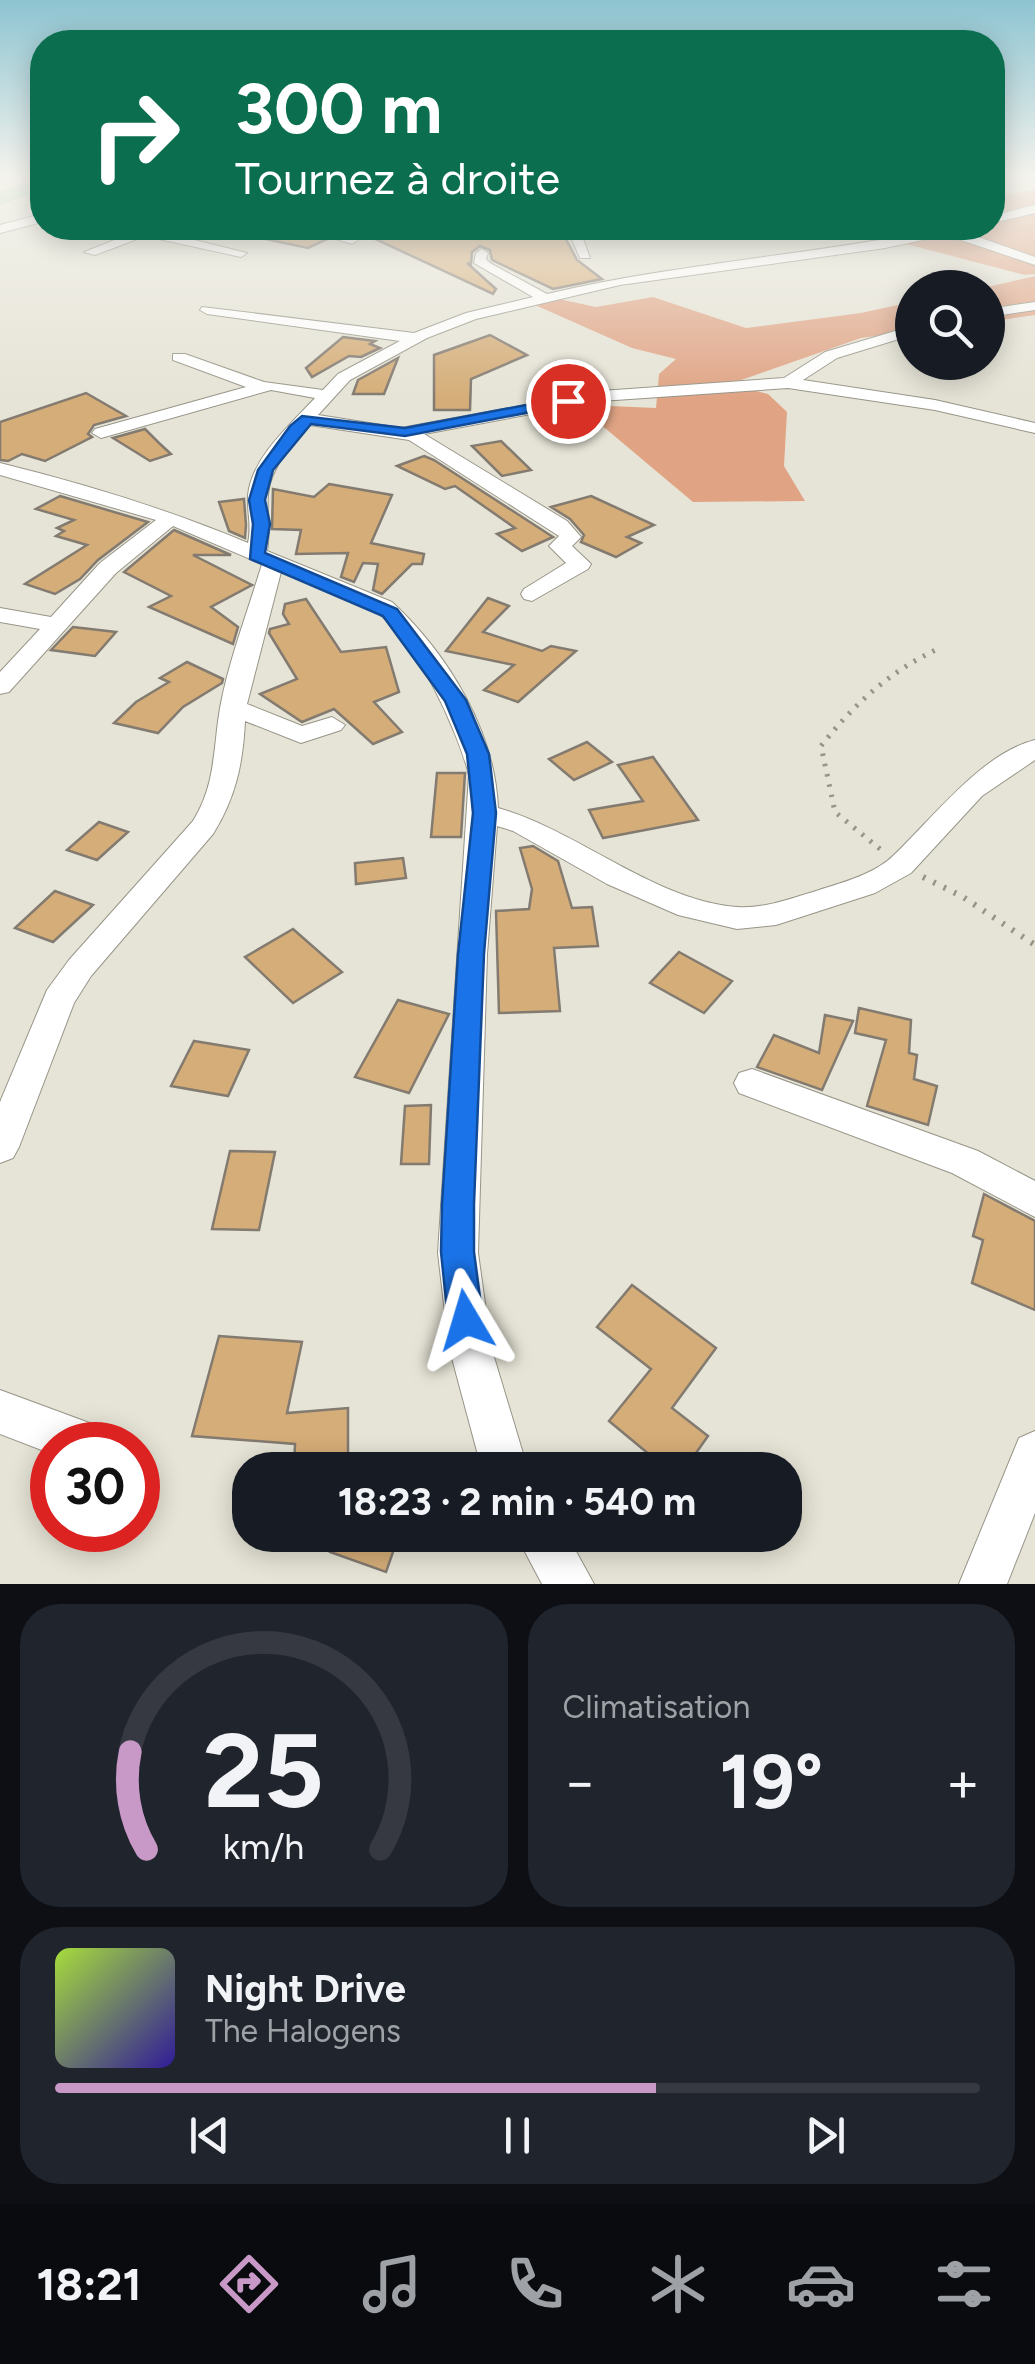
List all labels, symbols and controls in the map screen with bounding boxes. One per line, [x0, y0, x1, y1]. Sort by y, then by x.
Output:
text: 300 m [235, 66, 442, 151]
icon: right [70, 70, 200, 200]
text: Tournez à droite [235, 151, 560, 205]
map controls [895, 270, 1005, 380]
button: search [895, 270, 1005, 380]
pin [526, 359, 611, 444]
icon: arrive [541, 374, 596, 429]
position arrow [414, 1268, 518, 1372]
speed limit sign: 30 [30, 1422, 160, 1552]
text: 18:23 · 2 min · 540 m [338, 1479, 696, 1525]
text: Climatisation [563, 1688, 750, 1726]
text: 25 [203, 1708, 324, 1833]
text: 19° [719, 1737, 823, 1827]
text: − [563, 1749, 597, 1815]
text: + [946, 1749, 980, 1815]
text: km/h [223, 1825, 305, 1868]
text: Night Drive [205, 1966, 406, 2012]
text: The Halogens [205, 2012, 401, 2050]
icon: previous [182, 2108, 237, 2163]
icon: pause [490, 2108, 545, 2163]
icon: next [798, 2108, 853, 2163]
icon: directions [214, 2249, 284, 2319]
icon: music [357, 2249, 427, 2319]
icon: phone [500, 2249, 570, 2319]
icon: climate [643, 2249, 713, 2319]
icon: car [786, 2249, 856, 2319]
icon: filters [929, 2249, 999, 2319]
text: 18:21 [36, 2257, 142, 2311]

